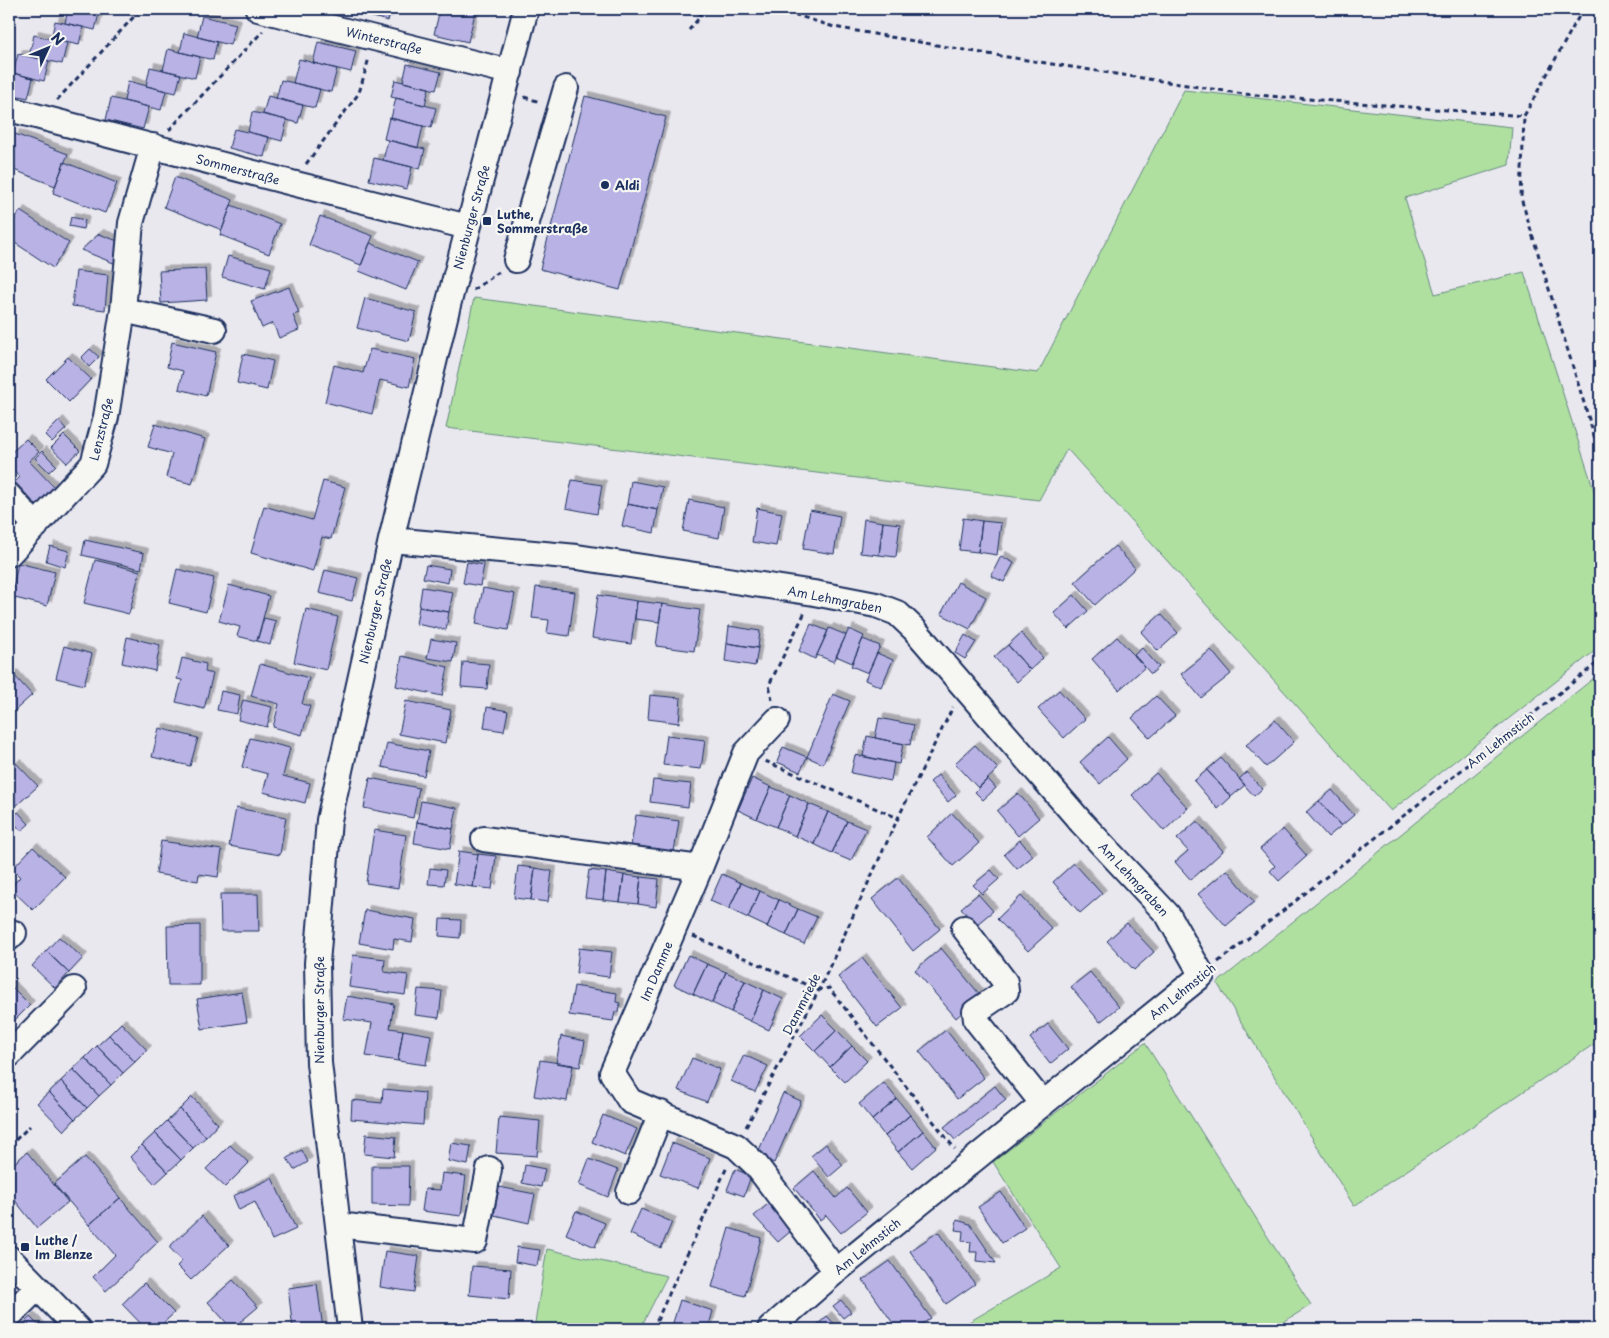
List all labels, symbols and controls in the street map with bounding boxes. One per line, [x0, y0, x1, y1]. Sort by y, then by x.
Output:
north arrow [22, 22, 72, 72]
street label: Winterstraße [344, 22, 424, 58]
text: N [46, 27, 69, 50]
street label: Sommerstraße [194, 149, 282, 189]
street label: Nienburger Straße [448, 163, 494, 271]
place label: Aldi [615, 176, 640, 194]
marker: Aldi [599, 179, 611, 191]
place label: Luthe, Sommerstraße [497, 205, 588, 237]
marker: Luthe, Sommerstraße [481, 215, 493, 227]
street label: Lenzstraße [84, 396, 118, 462]
street label: Nienburger Straße [354, 557, 396, 665]
street label: Am Lehmgraben [786, 581, 884, 617]
street label: Am Lehmstich [1463, 708, 1537, 772]
street label: Am Lehmgraben [1095, 838, 1173, 920]
street label: Im Damme [635, 938, 677, 1004]
street label: Nienburger Straße [310, 956, 328, 1064]
street label: Am Lehmstich [1145, 959, 1219, 1023]
street label: Dammriede [778, 969, 825, 1038]
street label: Am Lehmstich [830, 1214, 904, 1278]
place label: Luthe / Im Blenze [35, 1231, 93, 1263]
marker: Luthe / Im Blenze [19, 1241, 31, 1253]

